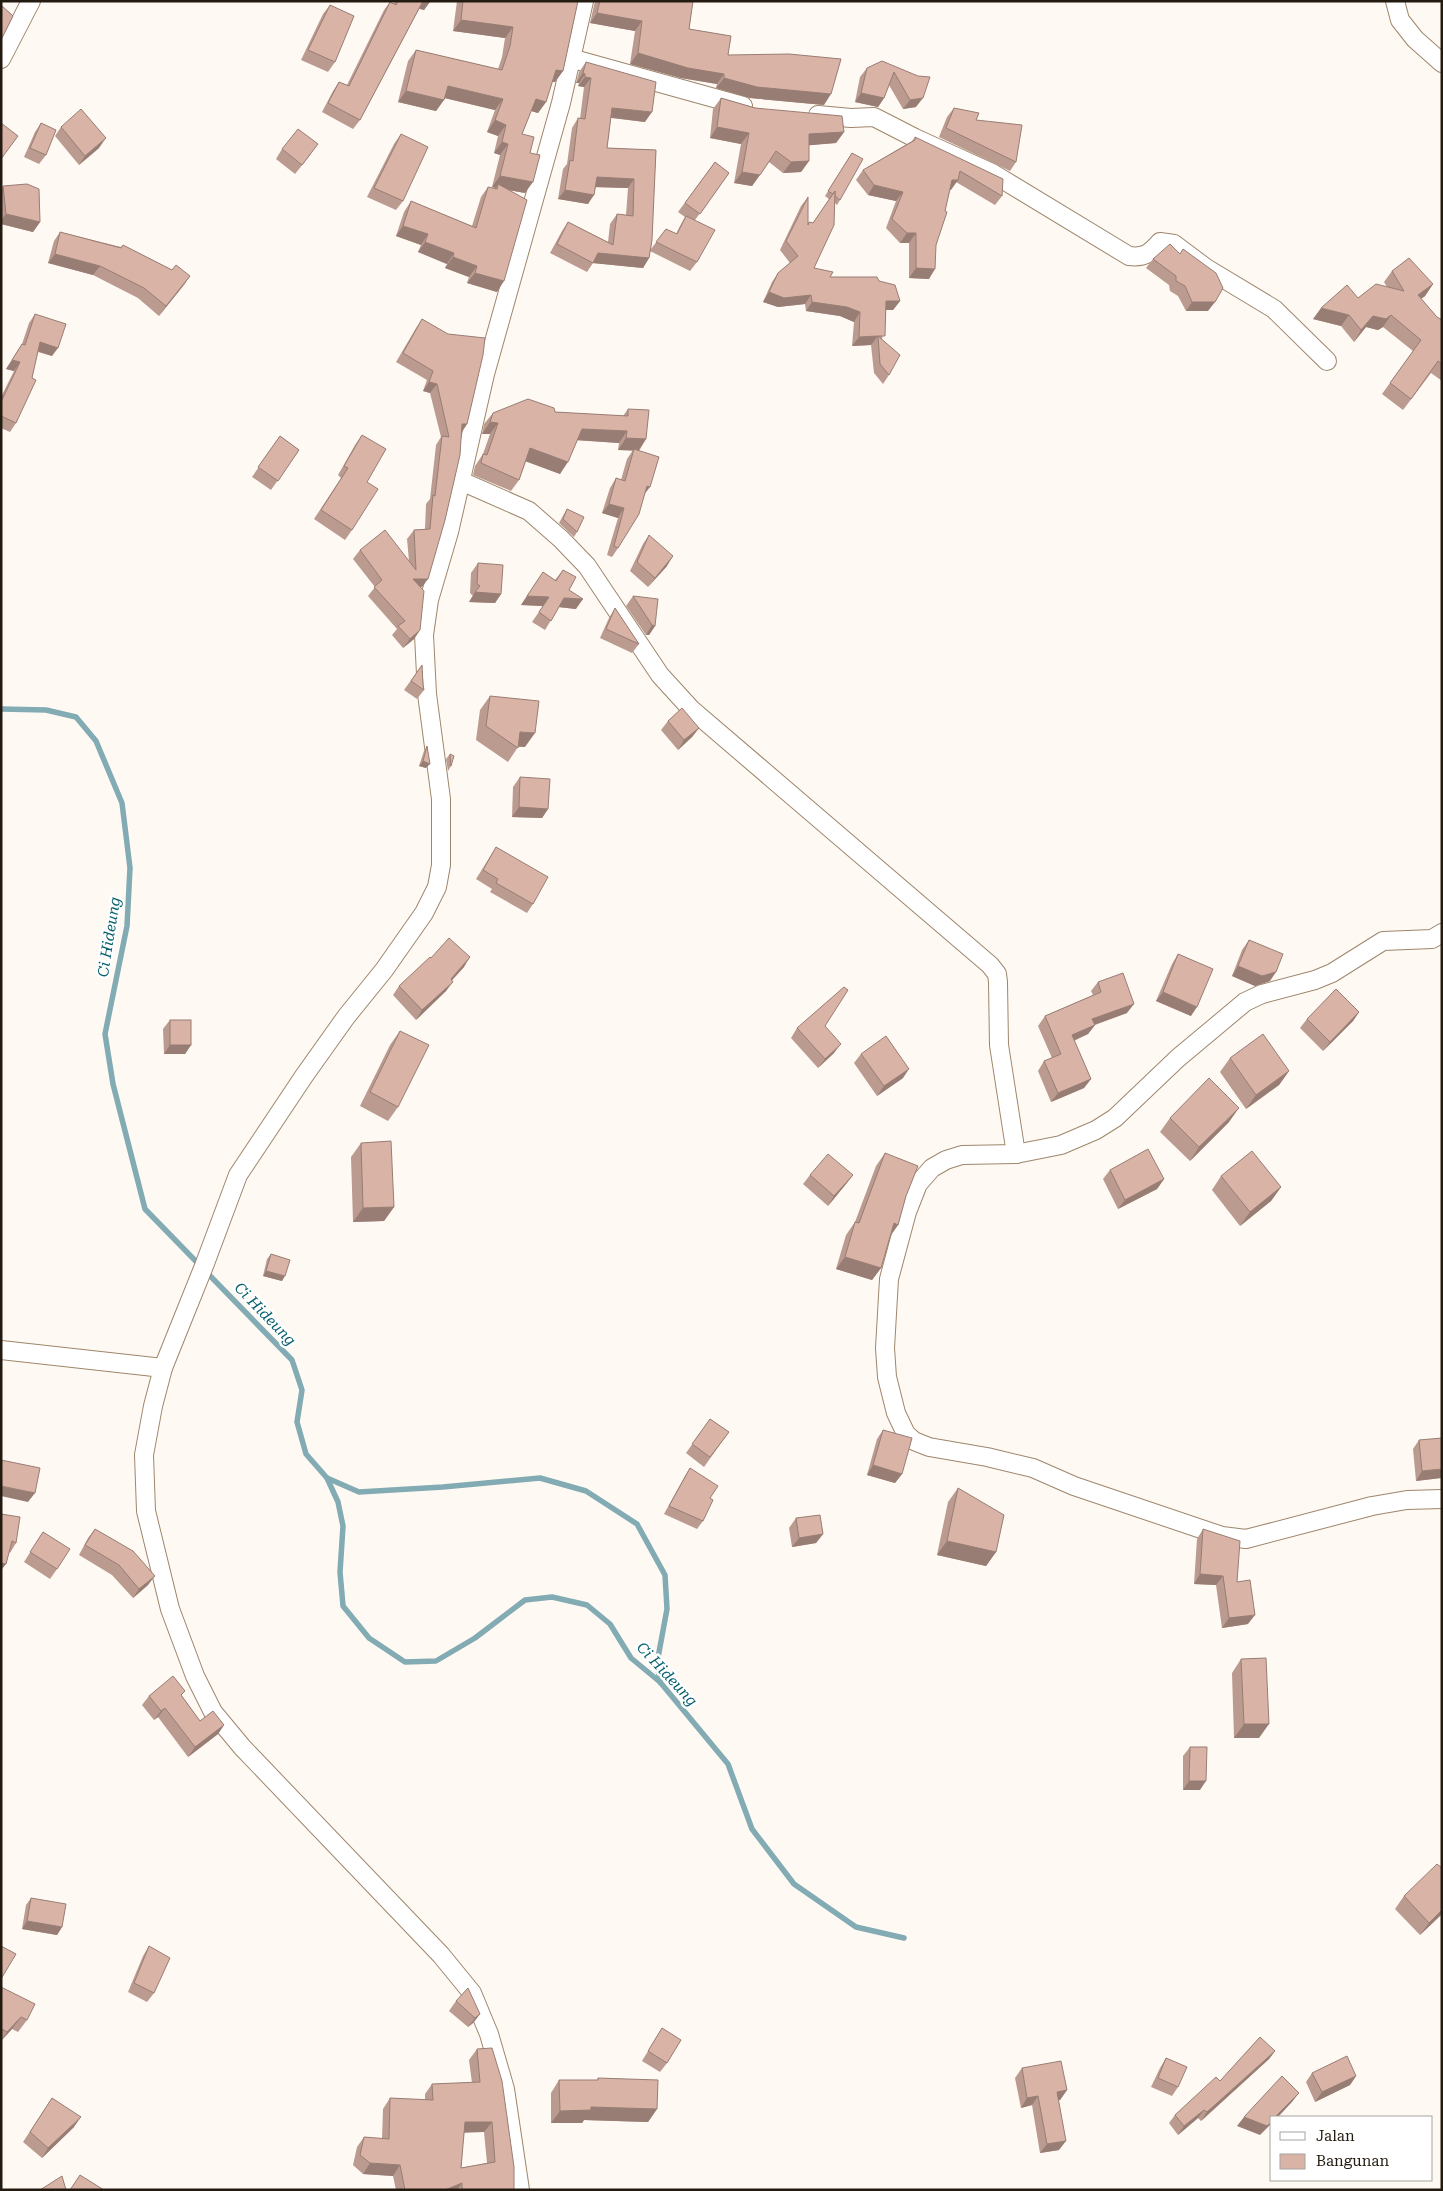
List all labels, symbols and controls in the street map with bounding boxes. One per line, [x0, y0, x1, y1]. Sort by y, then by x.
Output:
water label: Ci Hideung [94, 896, 124, 978]
water label: Ci Hideung [230, 1279, 300, 1349]
water label: Ci Hideung [633, 1638, 701, 1710]
legend [1270, 2116, 1433, 2181]
text: Jalan [1316, 2127, 1355, 2145]
text: Bangunan [1316, 2152, 1389, 2170]

